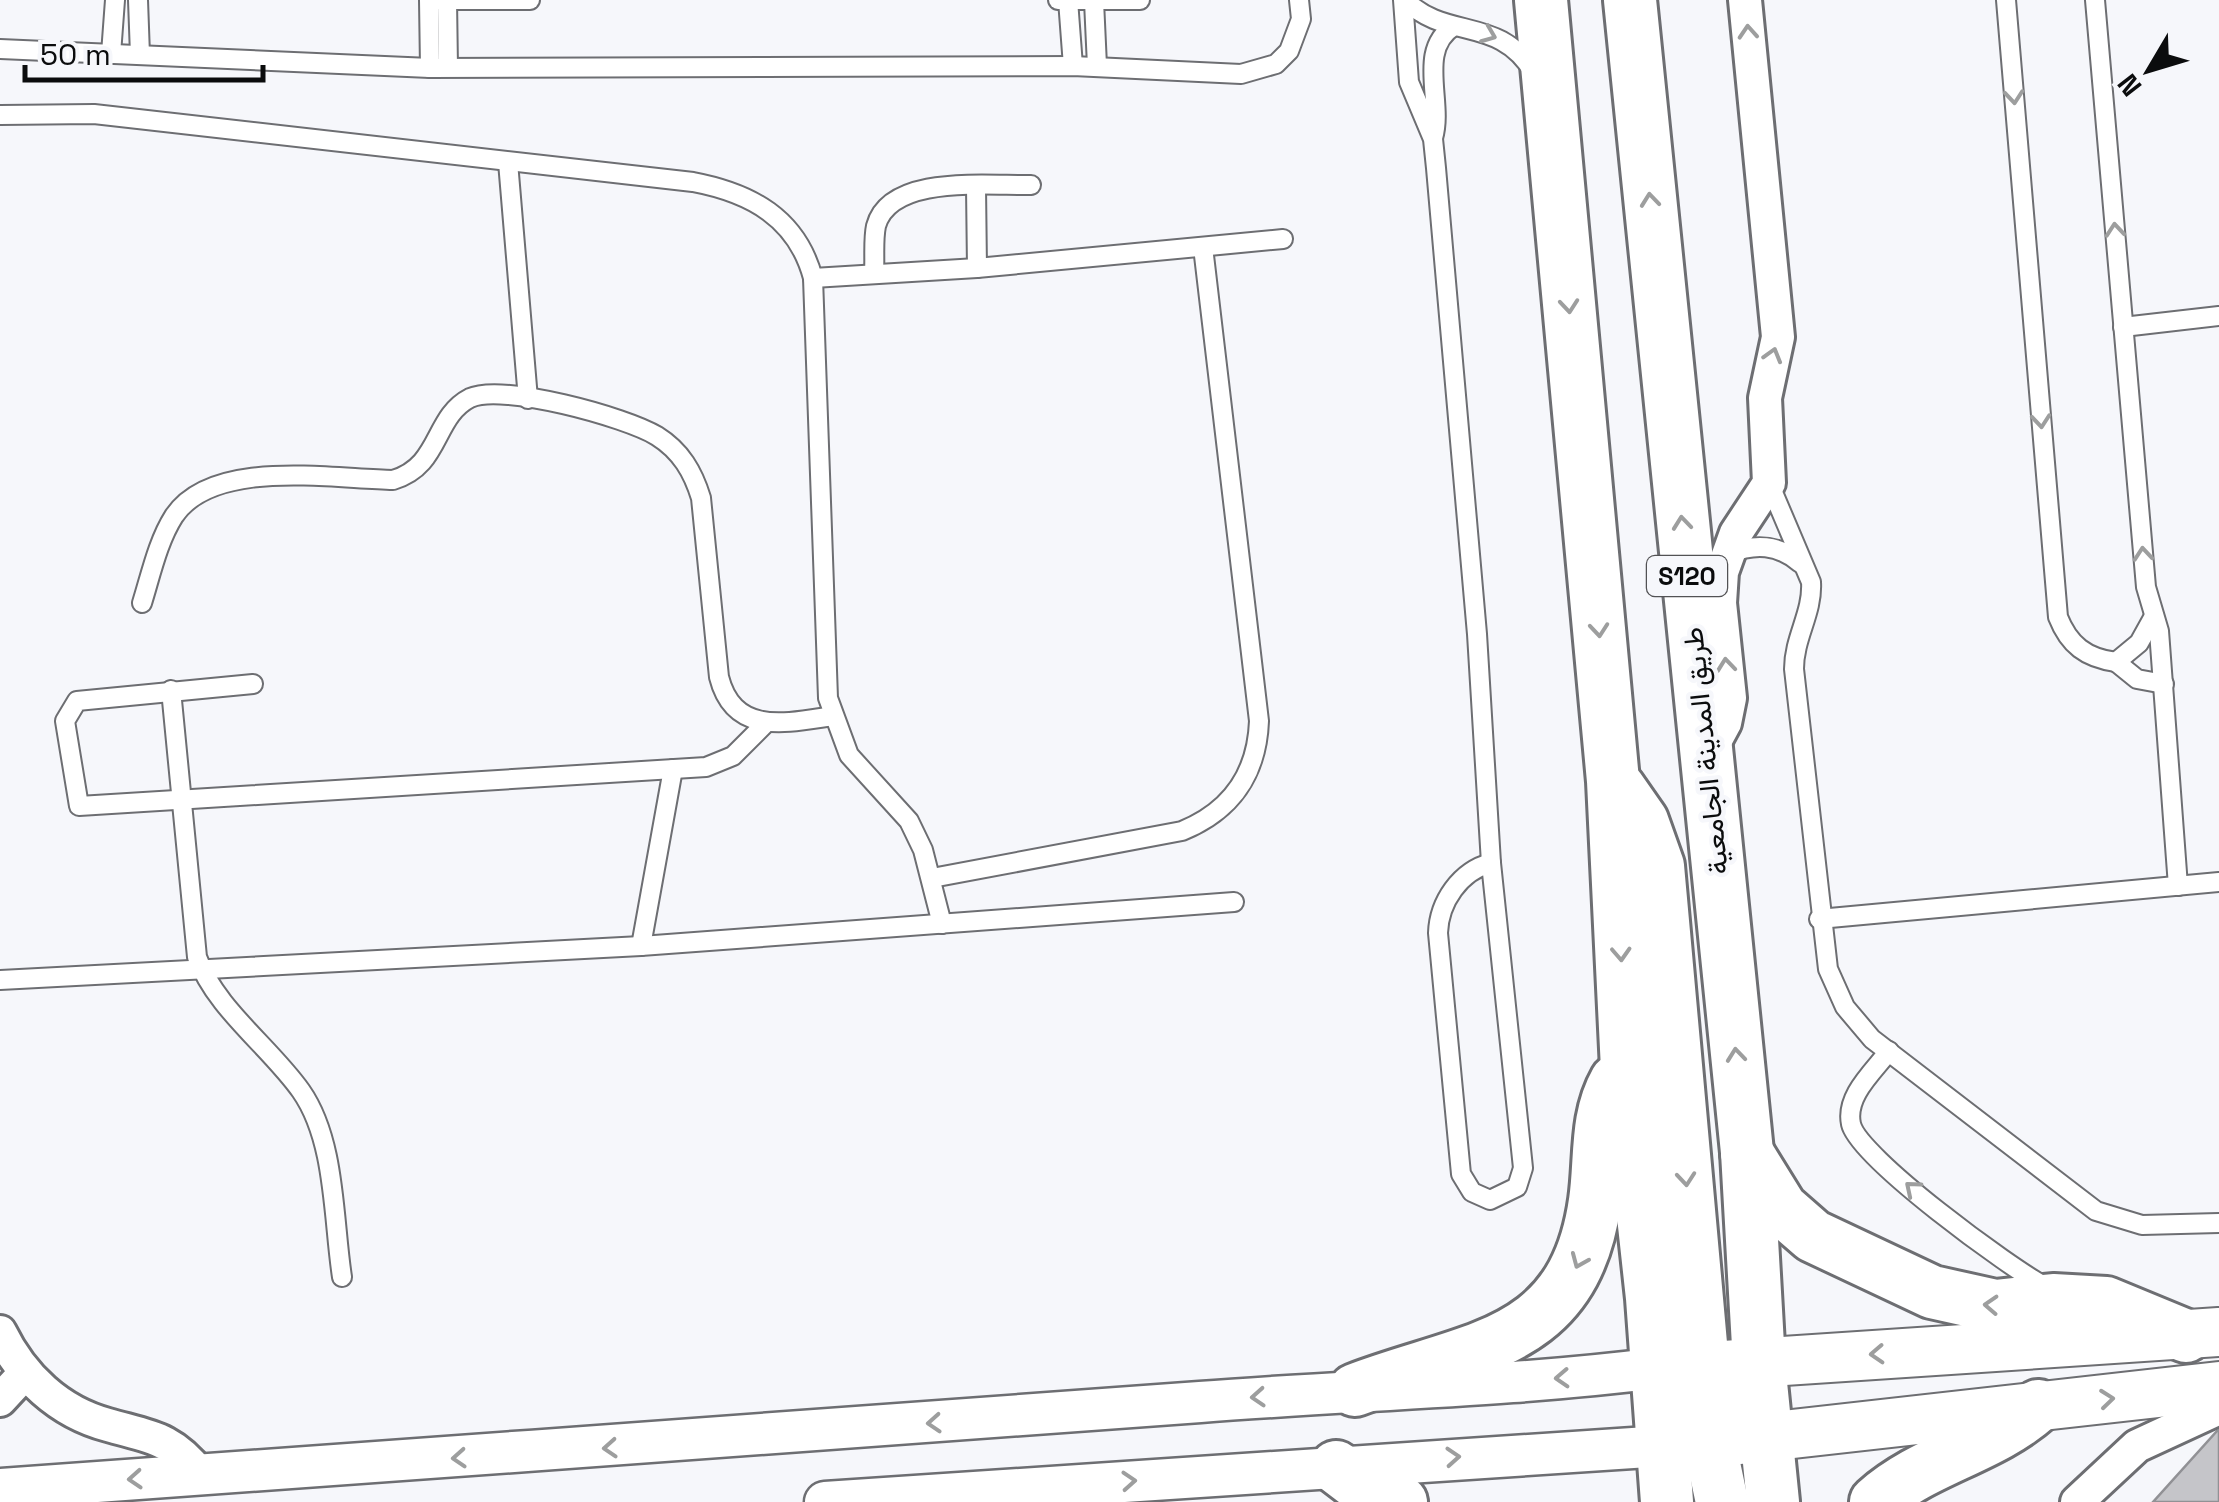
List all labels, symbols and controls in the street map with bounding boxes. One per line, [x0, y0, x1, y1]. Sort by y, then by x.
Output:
scale bar [25, 20, 262, 82]
north arrow [2099, 20, 2199, 120]
one-way arrow [1479, 23, 1497, 43]
one-way arrow [1738, 24, 1759, 40]
text: 50 m [40, 35, 111, 74]
text: N [2109, 67, 2149, 104]
one-way arrow [2003, 90, 2025, 106]
one-way arrow [1640, 191, 1661, 207]
one-way arrow [2105, 222, 2127, 238]
one-way arrow [1558, 299, 1579, 315]
one-way arrow [1761, 347, 1782, 364]
one-way arrow [2030, 413, 2052, 429]
one-way arrow [1672, 515, 1693, 531]
one-way arrow [2132, 545, 2154, 561]
road number: S120 [1647, 556, 1727, 596]
one-way arrow [1587, 622, 1609, 638]
street label: طريق المدينة الجامعية [1674, 626, 1736, 876]
one-way arrow [1716, 657, 1738, 673]
one-way arrow [1610, 946, 1631, 962]
one-way arrow [1726, 1047, 1748, 1063]
one-way arrow [1675, 1172, 1697, 1188]
one-way arrow [1905, 1181, 1923, 1199]
one-way arrow [1570, 1251, 1590, 1269]
one-way arrow [1983, 1295, 1999, 1316]
one-way arrow [1869, 1343, 1885, 1364]
one-way arrow [1553, 1367, 1569, 1388]
one-way arrow [1249, 1386, 1265, 1408]
one-way arrow [2100, 1389, 2116, 1410]
one-way arrow [925, 1411, 941, 1433]
one-way arrow [601, 1437, 617, 1458]
one-way arrow [450, 1447, 466, 1468]
one-way arrow [1446, 1447, 1462, 1468]
one-way arrow [126, 1468, 142, 1489]
one-way arrow [1122, 1471, 1138, 1492]

